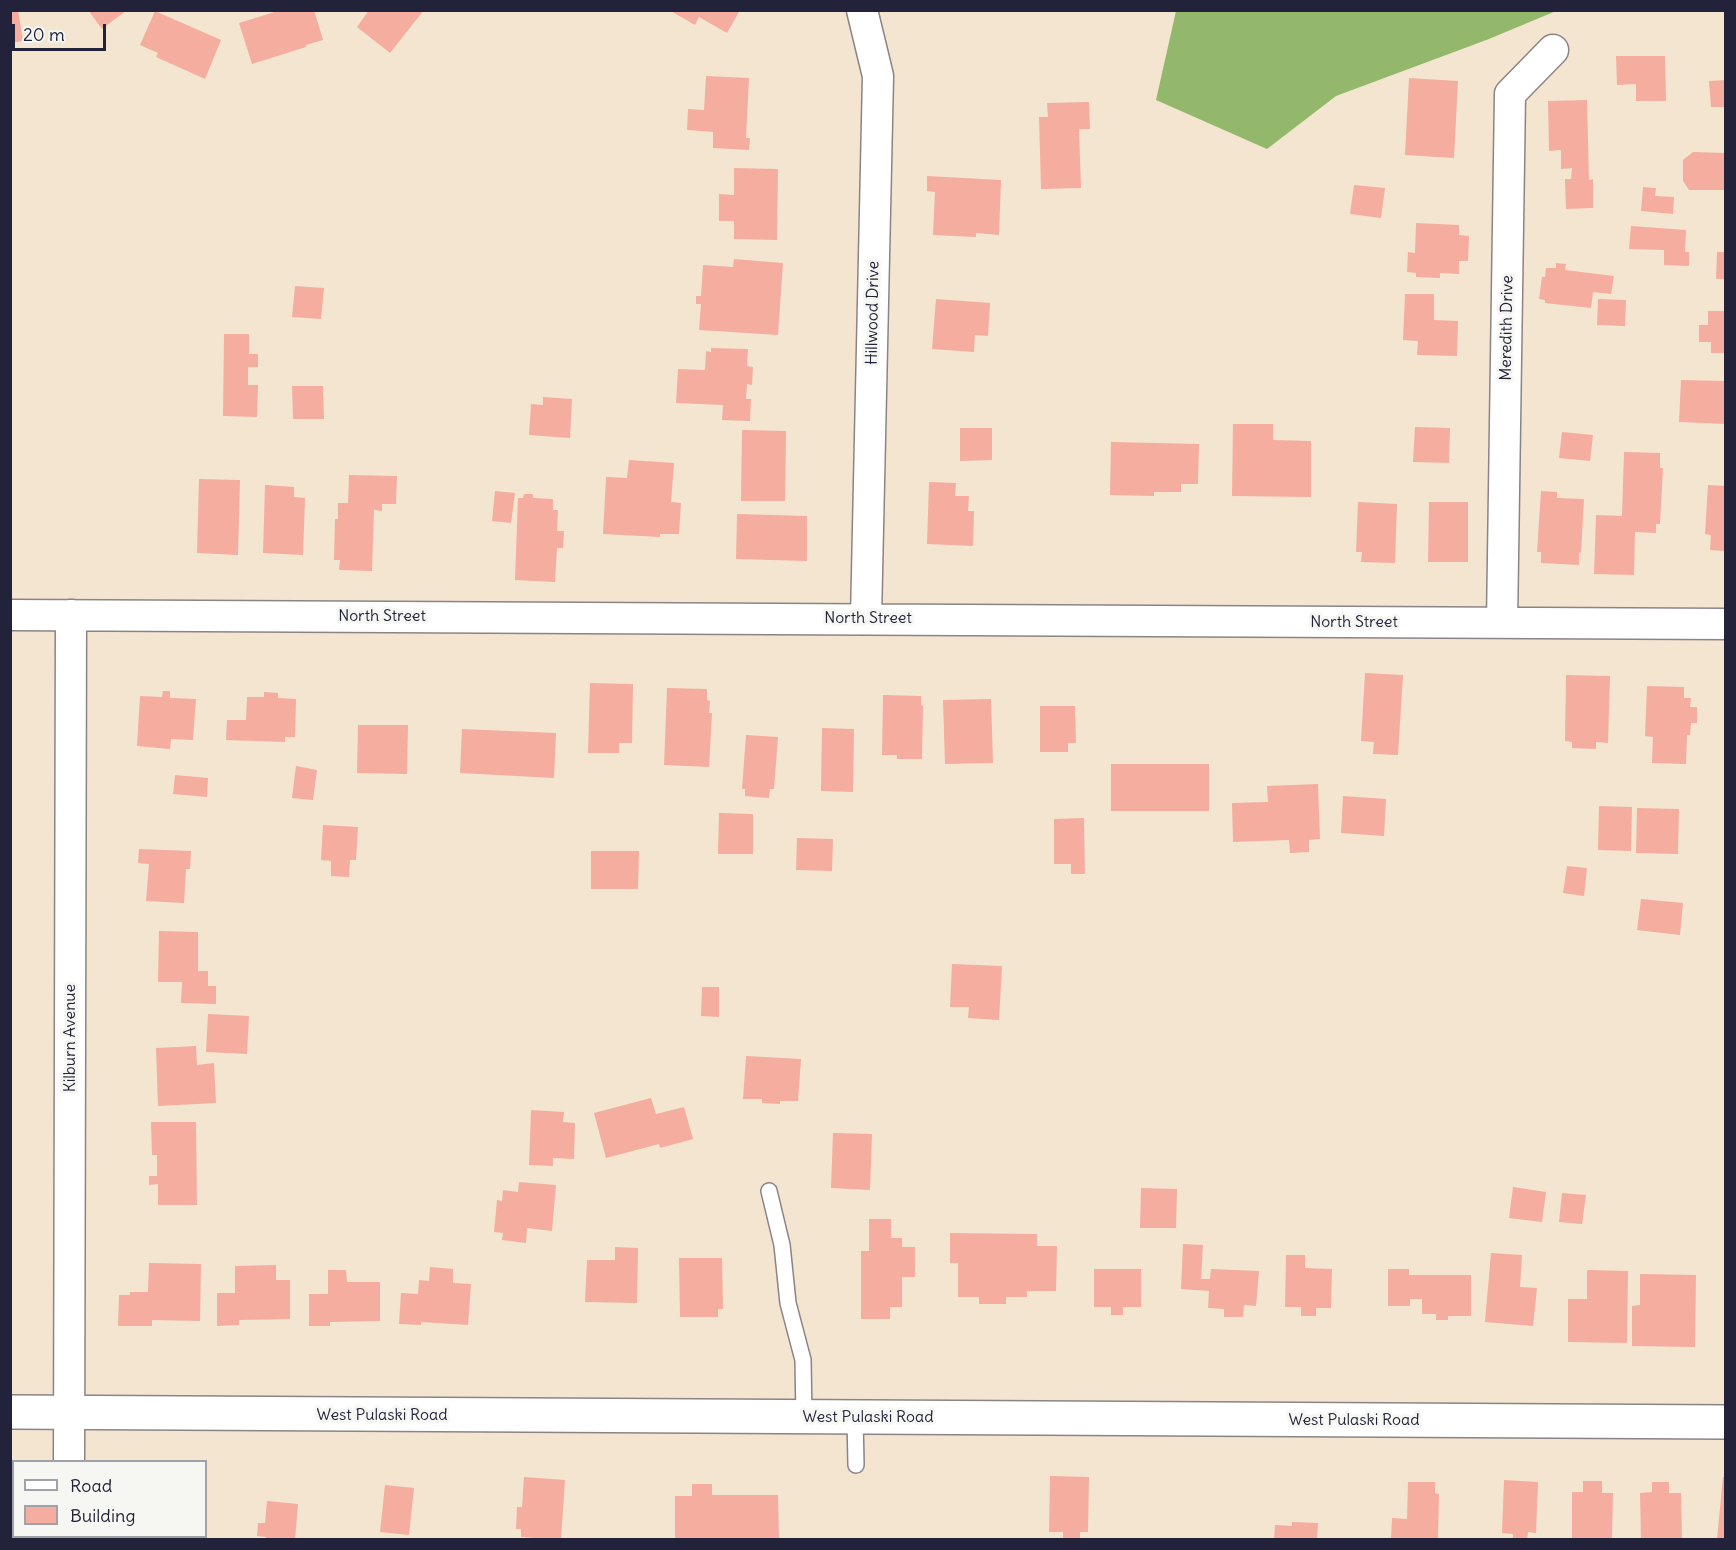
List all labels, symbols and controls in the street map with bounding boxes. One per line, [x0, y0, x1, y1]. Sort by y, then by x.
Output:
scale bar [15, 12, 110, 50]
text: 20 m [23, 23, 65, 46]
street label: Hillwood Drive [862, 261, 884, 365]
street label: Meredith Drive [1496, 275, 1518, 381]
street label: North Street [338, 606, 426, 626]
street label: North Street [824, 608, 912, 628]
street label: North Street [1310, 612, 1398, 632]
street label: Kilburn Avenue [60, 984, 80, 1092]
street label: West Pulaski Road [316, 1405, 448, 1425]
street label: West Pulaski Road [802, 1407, 934, 1427]
street label: West Pulaski Road [1288, 1410, 1420, 1430]
legend [12, 1460, 207, 1538]
text: Road [70, 1474, 112, 1497]
text: Building [70, 1504, 135, 1527]

